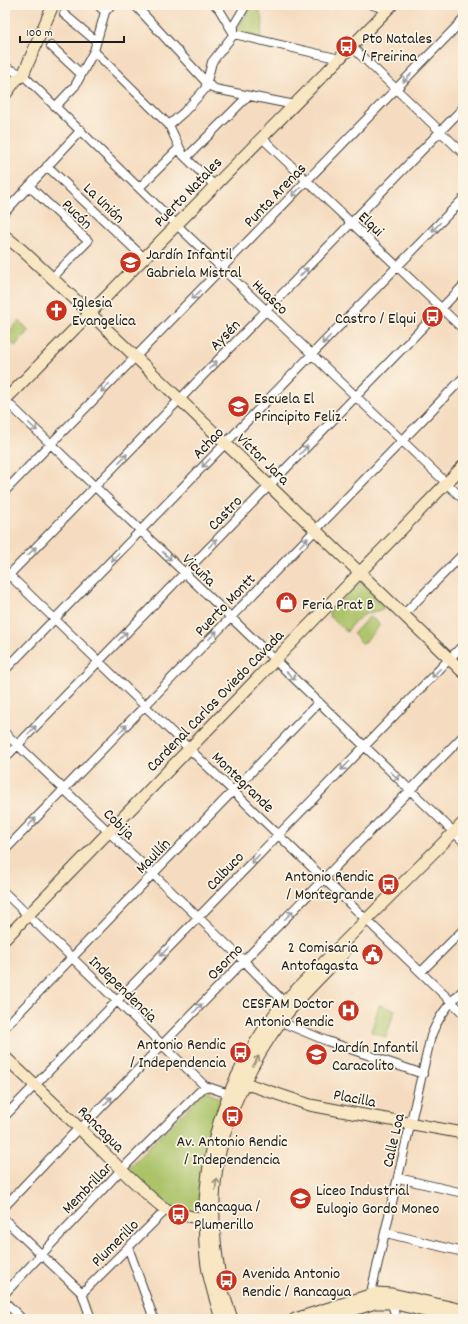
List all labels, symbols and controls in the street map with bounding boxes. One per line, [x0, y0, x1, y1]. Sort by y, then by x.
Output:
scale bar [20, 18, 124, 44]
text: 100 m [26, 25, 53, 42]
place label: Pto Natales / Freirina [362, 28, 433, 69]
bus stop icon: Pto Natales / Freirina [334, 33, 360, 59]
one-way arrow [402, 73, 411, 83]
street label: Puerto Natales [149, 152, 229, 233]
street label: Punta Arenas [239, 158, 313, 233]
street label: La Unión [77, 178, 129, 230]
one-way arrow [292, 186, 301, 197]
street label: Pucón [56, 194, 97, 235]
street label: Elqui [352, 207, 388, 243]
one-way arrow [431, 222, 441, 232]
place label: Jardín Infantil Gabriela Mistral [146, 244, 242, 285]
school or university icon: Jardín Infantil Gabriela Mistral [117, 249, 143, 275]
one-way arrow [299, 267, 309, 277]
street label: Huasco [246, 275, 293, 321]
one-way arrow [191, 290, 201, 300]
place label: Iglesia Evangelica [72, 292, 136, 333]
church icon: Iglesia Evangelica [44, 297, 70, 323]
bus stop icon: Castro / Elqui [419, 304, 445, 330]
place label: Castro / Elqui [335, 308, 416, 331]
street label: Aysén [205, 315, 247, 357]
one-way arrow [321, 335, 331, 345]
one-way arrow [209, 360, 218, 370]
one-way arrow [101, 383, 110, 393]
place label: Escuela El Principito Feliz . [254, 388, 347, 429]
school or university icon: Escuela El Principito Feliz . [225, 393, 251, 419]
street label: Achao [188, 422, 230, 465]
one-way arrow [28, 423, 38, 432]
street label: Víctor Jara [230, 428, 295, 491]
one-way arrow [299, 445, 309, 455]
one-way arrow [118, 453, 128, 463]
one-way arrow [201, 458, 211, 468]
street label: Castro [203, 491, 248, 537]
one-way arrow [299, 537, 309, 547]
one-way arrow [208, 538, 218, 548]
one-way arrow [27, 546, 37, 556]
street label: Vicuña [176, 549, 221, 593]
one-way arrow [110, 552, 120, 562]
one-way arrow [162, 552, 172, 561]
street label: Puerto Montt [190, 569, 262, 642]
shop icon: Feria Prat B [274, 590, 300, 616]
place label: Feria Prat B [302, 594, 374, 617]
street label: Cardenal Carlos Oviedo Cavada [142, 625, 290, 778]
one-way arrow [208, 630, 218, 640]
one-way arrow [118, 631, 128, 641]
one-way arrow [431, 668, 441, 678]
one-way arrow [286, 671, 296, 681]
one-way arrow [118, 724, 128, 734]
one-way arrow [27, 725, 37, 735]
street label: Montegrande [206, 747, 279, 819]
one-way arrow [340, 761, 350, 771]
one-way arrow [390, 771, 400, 780]
street label: Cobija [97, 804, 140, 846]
one-way arrow [27, 817, 37, 827]
street label: Maullín [131, 834, 177, 880]
street label: Calbuco [201, 847, 250, 896]
one-way arrow [250, 854, 259, 864]
place label: Antonio Rendic / Montegrande [285, 866, 374, 907]
bus stop icon: Antonio Rendic / Montegrande [376, 871, 402, 897]
one-way arrow [284, 910, 294, 920]
place label: 2 Comisaria Antofagasta [281, 937, 358, 978]
street label: Osorno [202, 939, 249, 986]
public building icon: 2 Comisaria Antofagasta [360, 942, 386, 968]
one-way arrow [159, 947, 169, 957]
street label: Independencia [83, 951, 162, 1029]
place label: CESFAM Doctor Antonio Rendic [242, 993, 334, 1034]
hospital icon: CESFAM Doctor Antonio Rendic [336, 998, 362, 1024]
one-way arrow [193, 1003, 203, 1013]
place label: Antonio Rendic / Independencia [130, 1034, 226, 1075]
place label: Jardín Infantil Caracolito [332, 1037, 418, 1078]
bus stop icon: Antonio Rendic / Independencia [228, 1039, 254, 1065]
school or university icon: Jardín Infantil Caracolito [304, 1042, 330, 1068]
one-way arrow [252, 1055, 260, 1067]
street label: Placilla [331, 1084, 378, 1115]
one-way arrow [103, 1096, 112, 1106]
street label: Rancagua [72, 1101, 129, 1159]
bus stop icon: Av. Antonio Rendic / Independencia [219, 1103, 245, 1129]
street label: Calle Loa [377, 1111, 412, 1170]
place label: Av. Antonio Rendic / Independencia [176, 1131, 288, 1172]
street label: Membrillar [57, 1158, 118, 1220]
one-way arrow [212, 1178, 219, 1191]
place label: Liceo Industrial Eulogio Gordo Moneo [316, 1180, 439, 1221]
school or university icon: Liceo Industrial Eulogio Gordo Moneo [288, 1185, 314, 1211]
place label: Rancagua / Plumerillo [194, 1196, 261, 1237]
bus stop icon: Rancagua / Plumerillo [165, 1201, 191, 1227]
street label: Plumerillo [87, 1215, 145, 1273]
place label: Avenida Antonio Rendic / Rancagua [242, 1263, 352, 1304]
bus stop icon: Avenida Antonio Rendic / Rancagua [213, 1268, 239, 1294]

